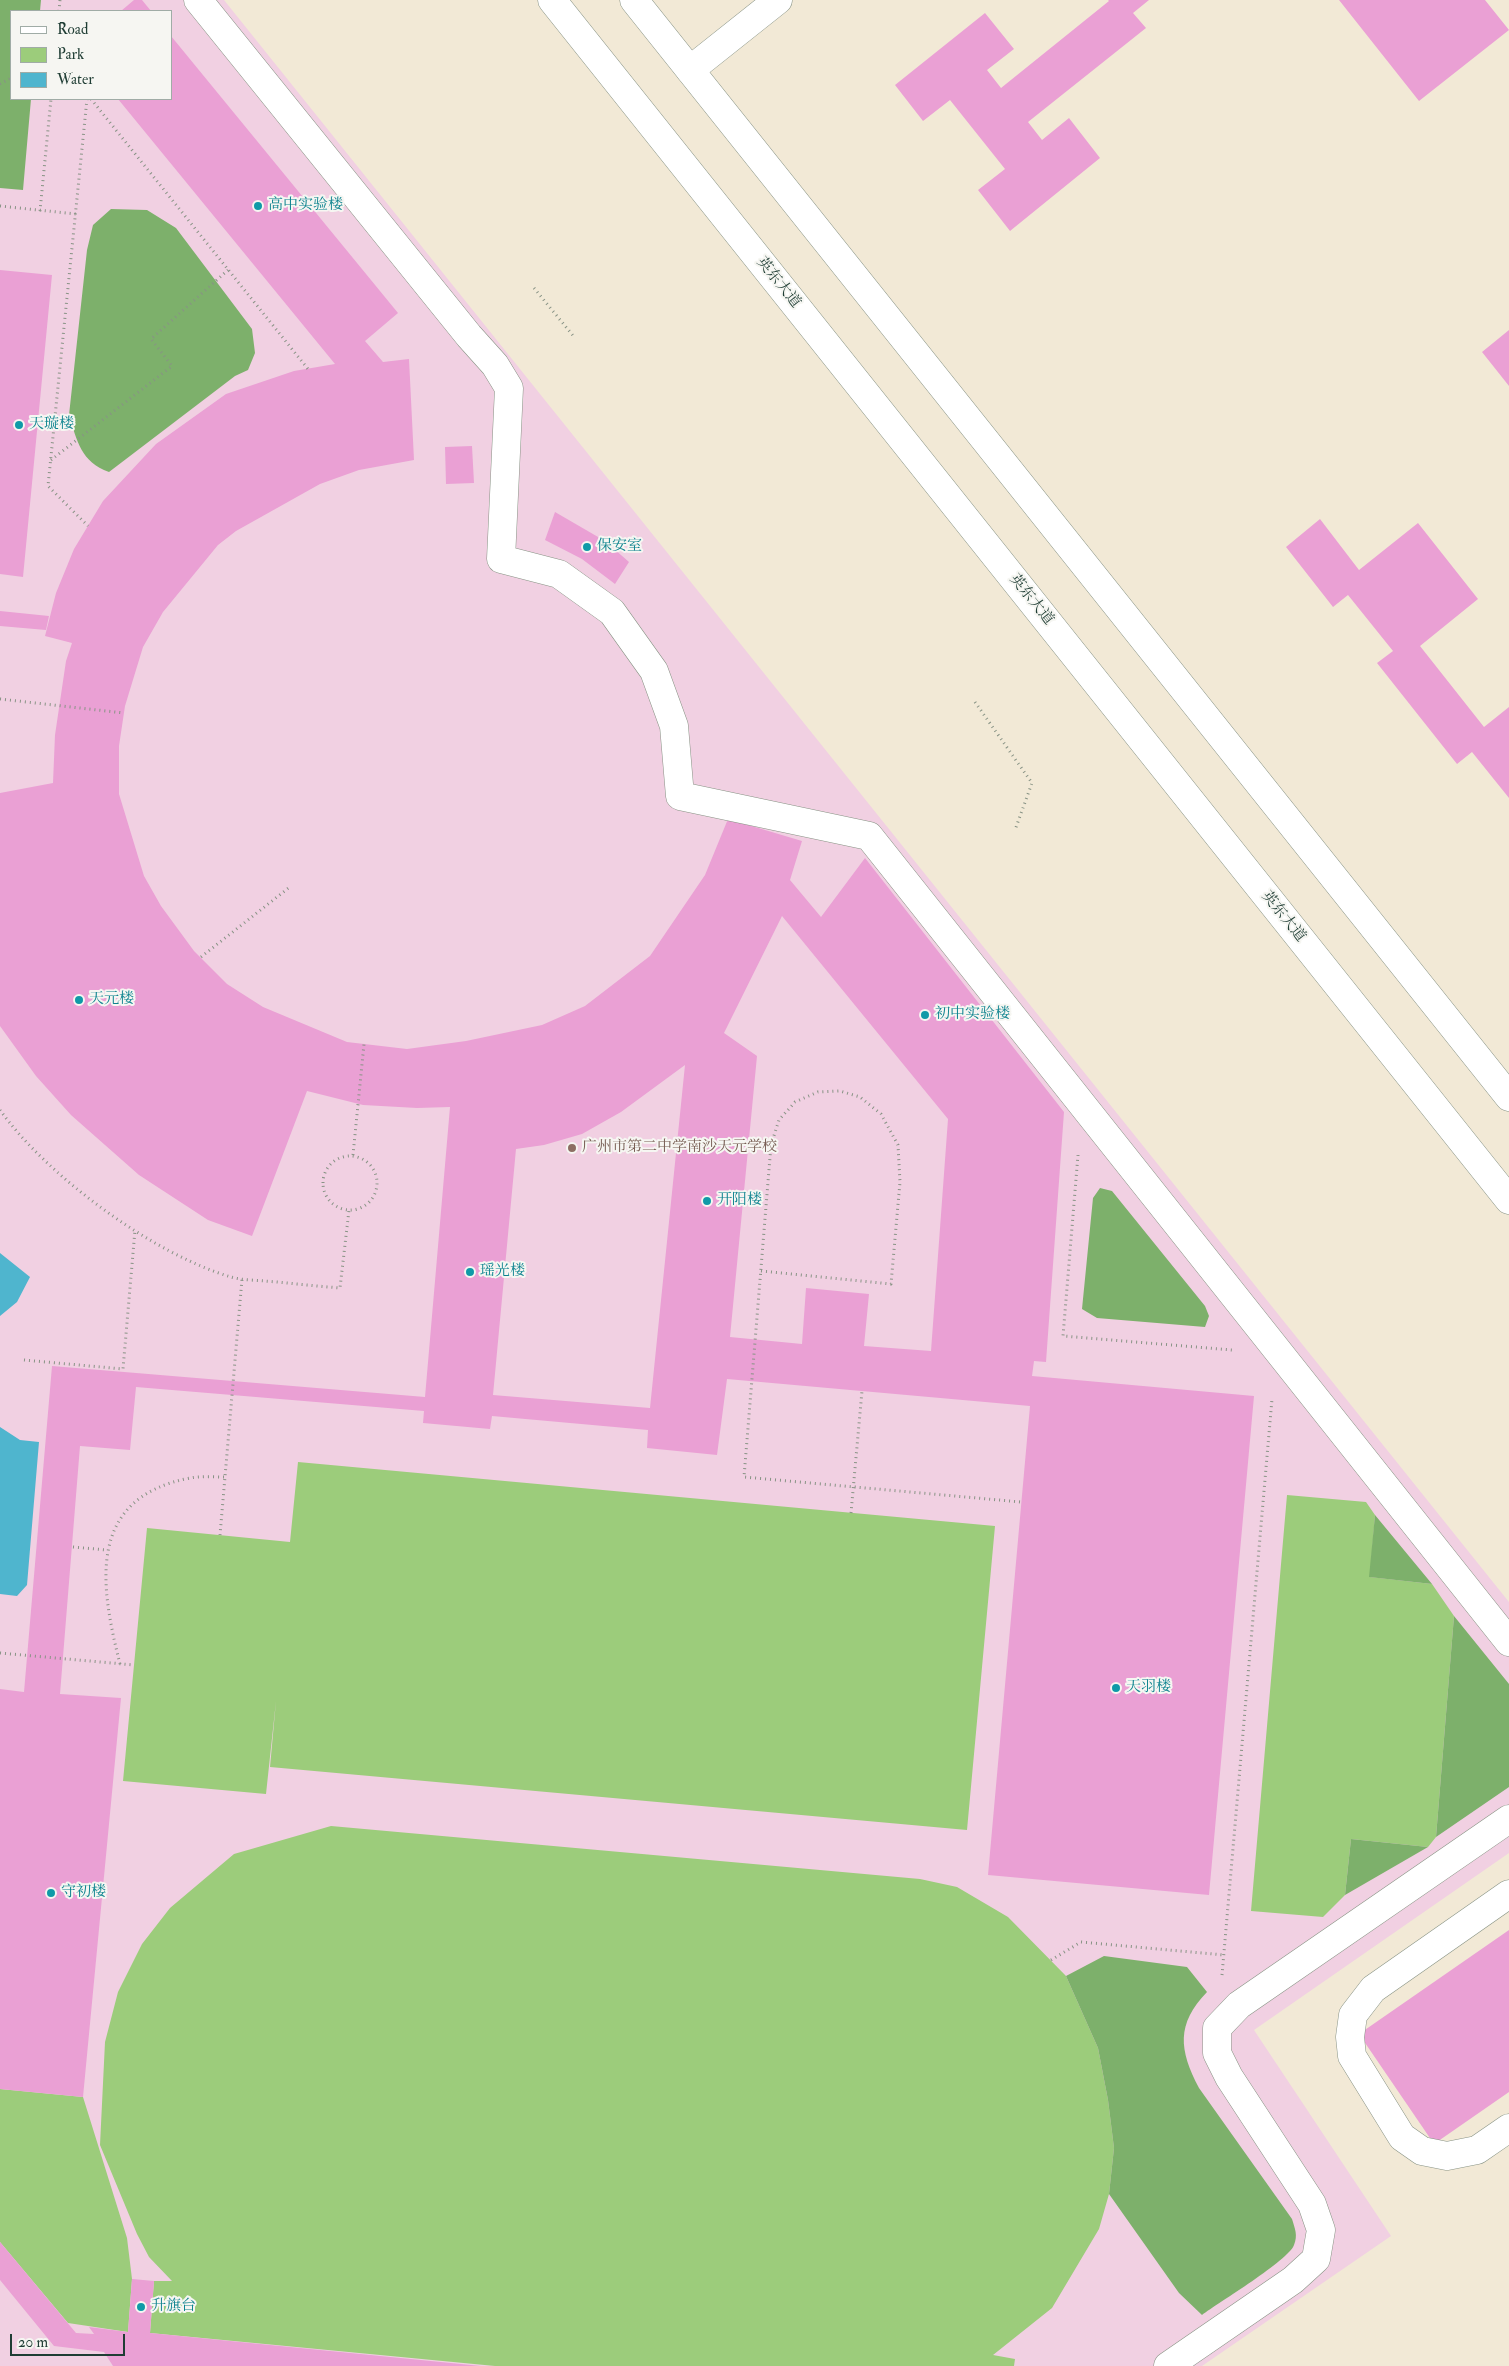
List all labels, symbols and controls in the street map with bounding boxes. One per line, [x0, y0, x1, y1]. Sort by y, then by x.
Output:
legend [10, 10, 172, 100]
text: Road [57, 20, 88, 39]
text: Park [57, 45, 84, 64]
text: Water [57, 70, 94, 89]
place label: 高中实验楼 [268, 197, 343, 215]
marker: 高中实验楼 [252, 200, 264, 212]
street label: 英东大道 [752, 254, 804, 312]
place label: 天璇楼 [29, 416, 74, 434]
marker: 天璇楼 [13, 419, 25, 431]
place label: 保安室 [597, 538, 642, 556]
marker: 保安室 [581, 541, 593, 553]
street label: 英东大道 [1005, 571, 1057, 629]
street label: 英东大道 [1257, 888, 1309, 946]
place label: 天元楼 [89, 991, 134, 1009]
marker: 天元楼 [73, 994, 85, 1006]
place label: 初中实验楼 [935, 1006, 1010, 1024]
marker: 初中实验楼 [919, 1009, 931, 1021]
place label: 广州市第二中学南沙天元学校 [582, 1139, 777, 1157]
marker: 广州市第二中学南沙天元学校 [566, 1142, 578, 1154]
place label: 开阳楼 [717, 1192, 762, 1210]
marker: 开阳楼 [701, 1195, 713, 1207]
place label: 瑶光楼 [480, 1263, 525, 1281]
marker: 瑶光楼 [464, 1266, 476, 1278]
place label: 天羽楼 [1126, 1679, 1171, 1697]
marker: 天羽楼 [1110, 1682, 1122, 1694]
place label: 守初楼 [61, 1884, 106, 1902]
marker: 守初楼 [45, 1887, 57, 1899]
place label: 升旗台 [151, 2298, 196, 2316]
marker: 升旗台 [135, 2301, 147, 2313]
scale bar [12, 2324, 128, 2356]
text: 20 m [18, 2333, 48, 2352]

